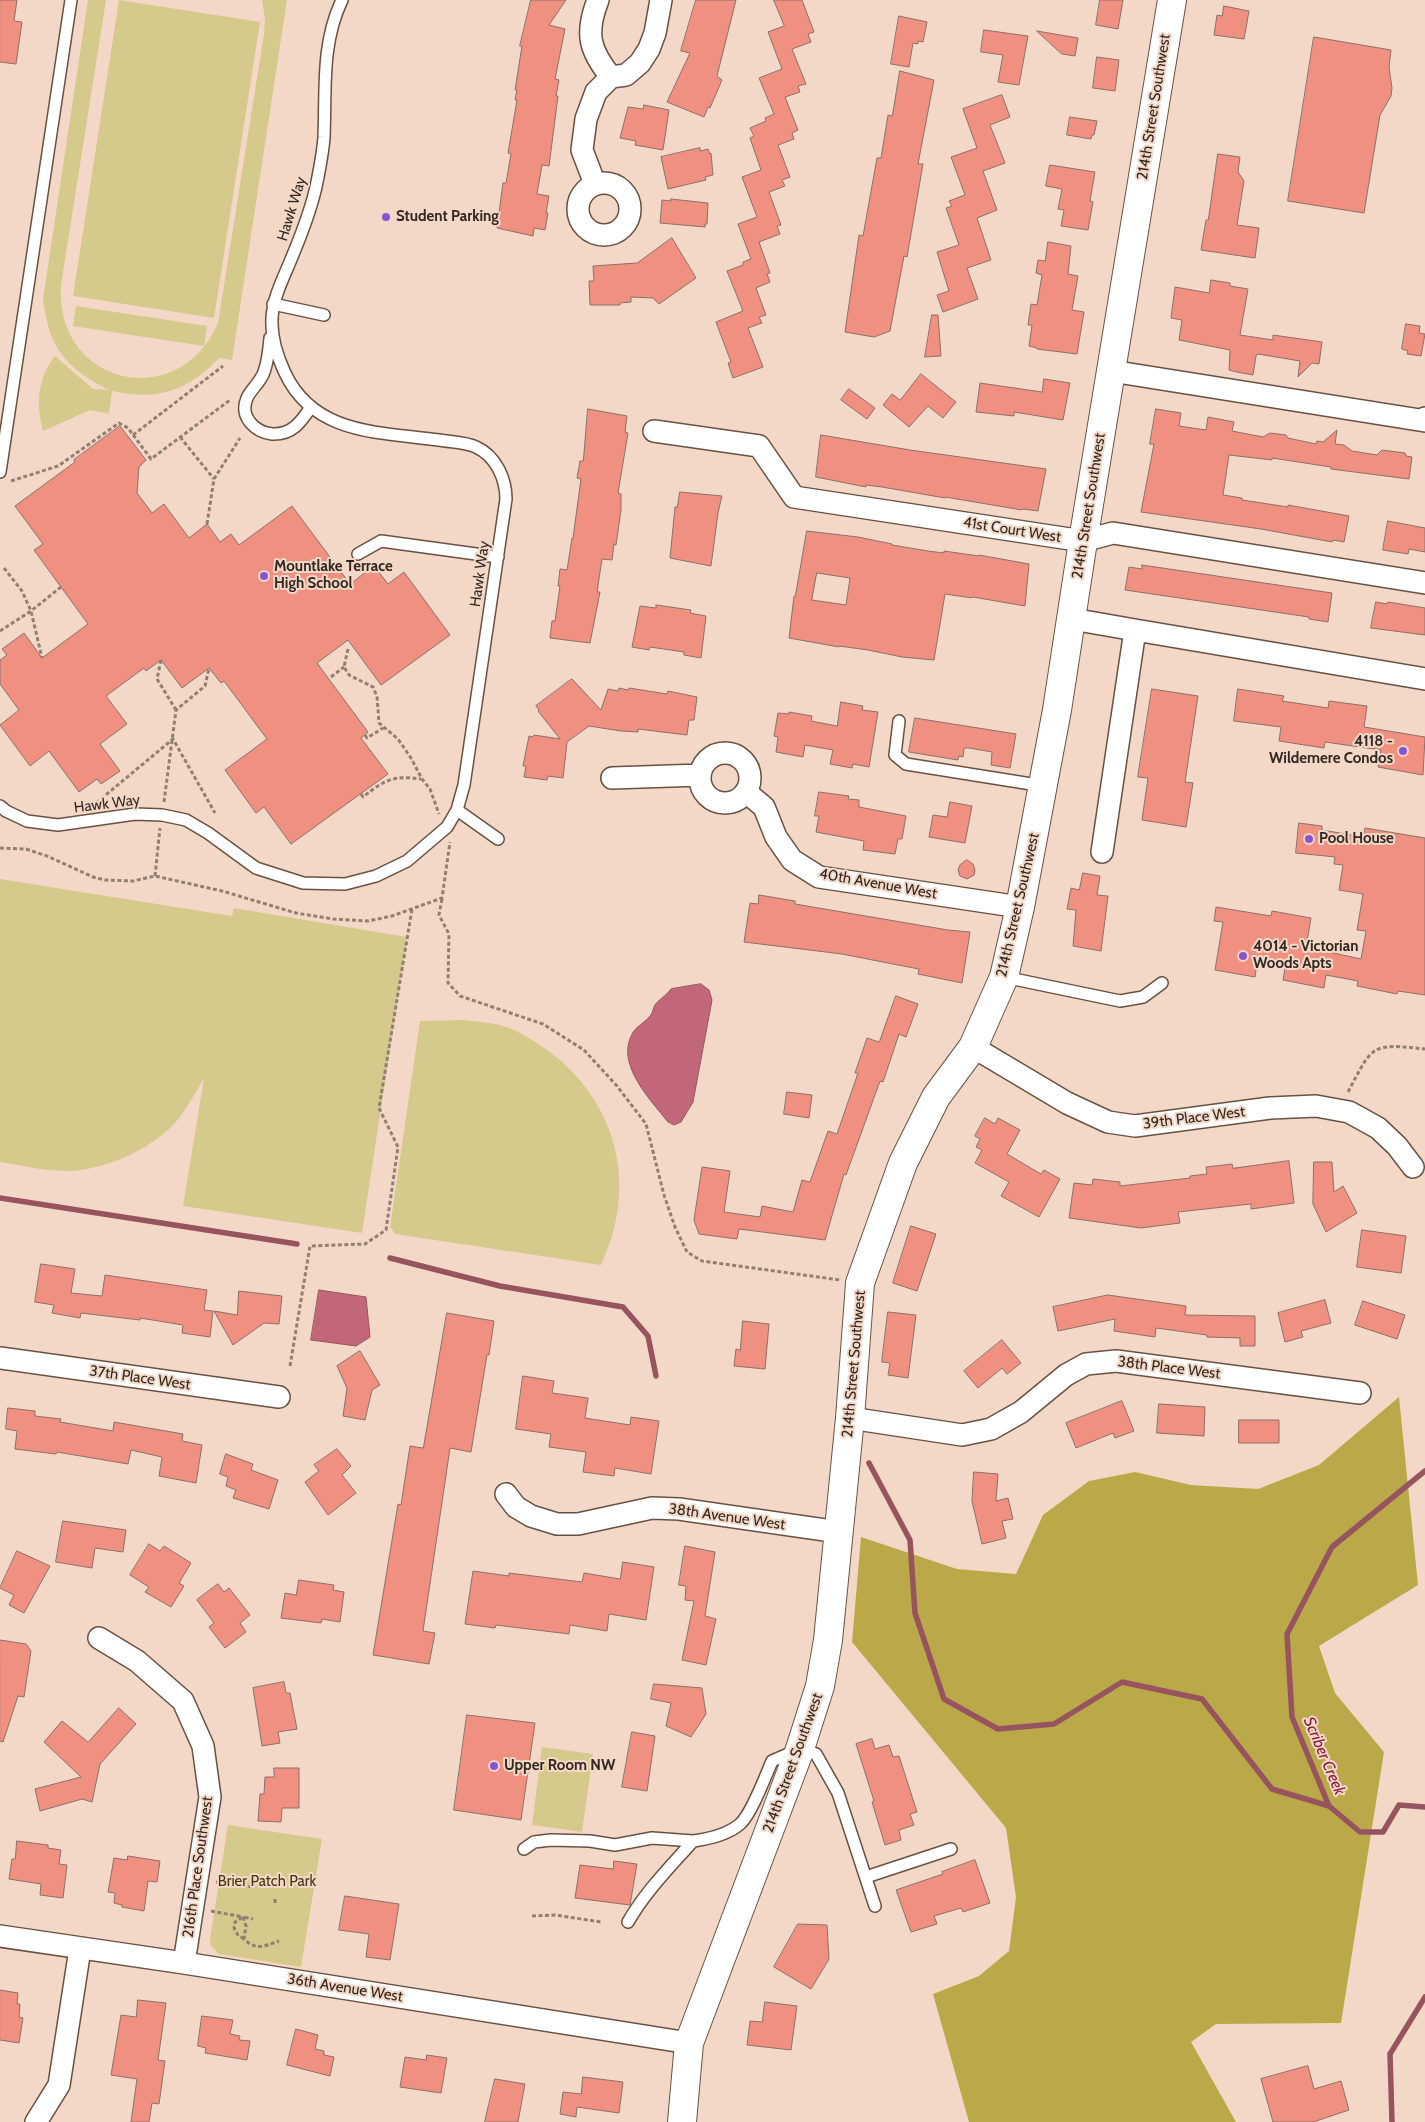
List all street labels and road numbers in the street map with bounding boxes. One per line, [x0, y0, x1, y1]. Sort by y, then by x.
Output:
street label: 214th Street Southwest [1134, 33, 1174, 181]
street label: Hawk Way [274, 175, 310, 243]
street label: 214th Street Southwest [1069, 432, 1109, 580]
street label: 41st Court West [962, 513, 1062, 547]
street label: Hawk Way [466, 540, 494, 608]
street label: Hawk Way [73, 791, 141, 817]
street label: 214th Street Southwest [993, 831, 1043, 979]
street label: 40th Avenue West [818, 865, 938, 903]
street label: 39th Place West [1142, 1103, 1246, 1133]
street label: 214th Street Southwest [839, 1290, 869, 1438]
street label: 38th Place West [1117, 1353, 1221, 1383]
street label: 37th Place West [88, 1362, 192, 1394]
street label: 38th Avenue West [668, 1500, 786, 1534]
street label: 214th Street Southwest [759, 1691, 827, 1835]
street label: 216th Place Southwest [179, 1795, 217, 1939]
street label: 36th Avenue West [286, 1970, 404, 2006]

